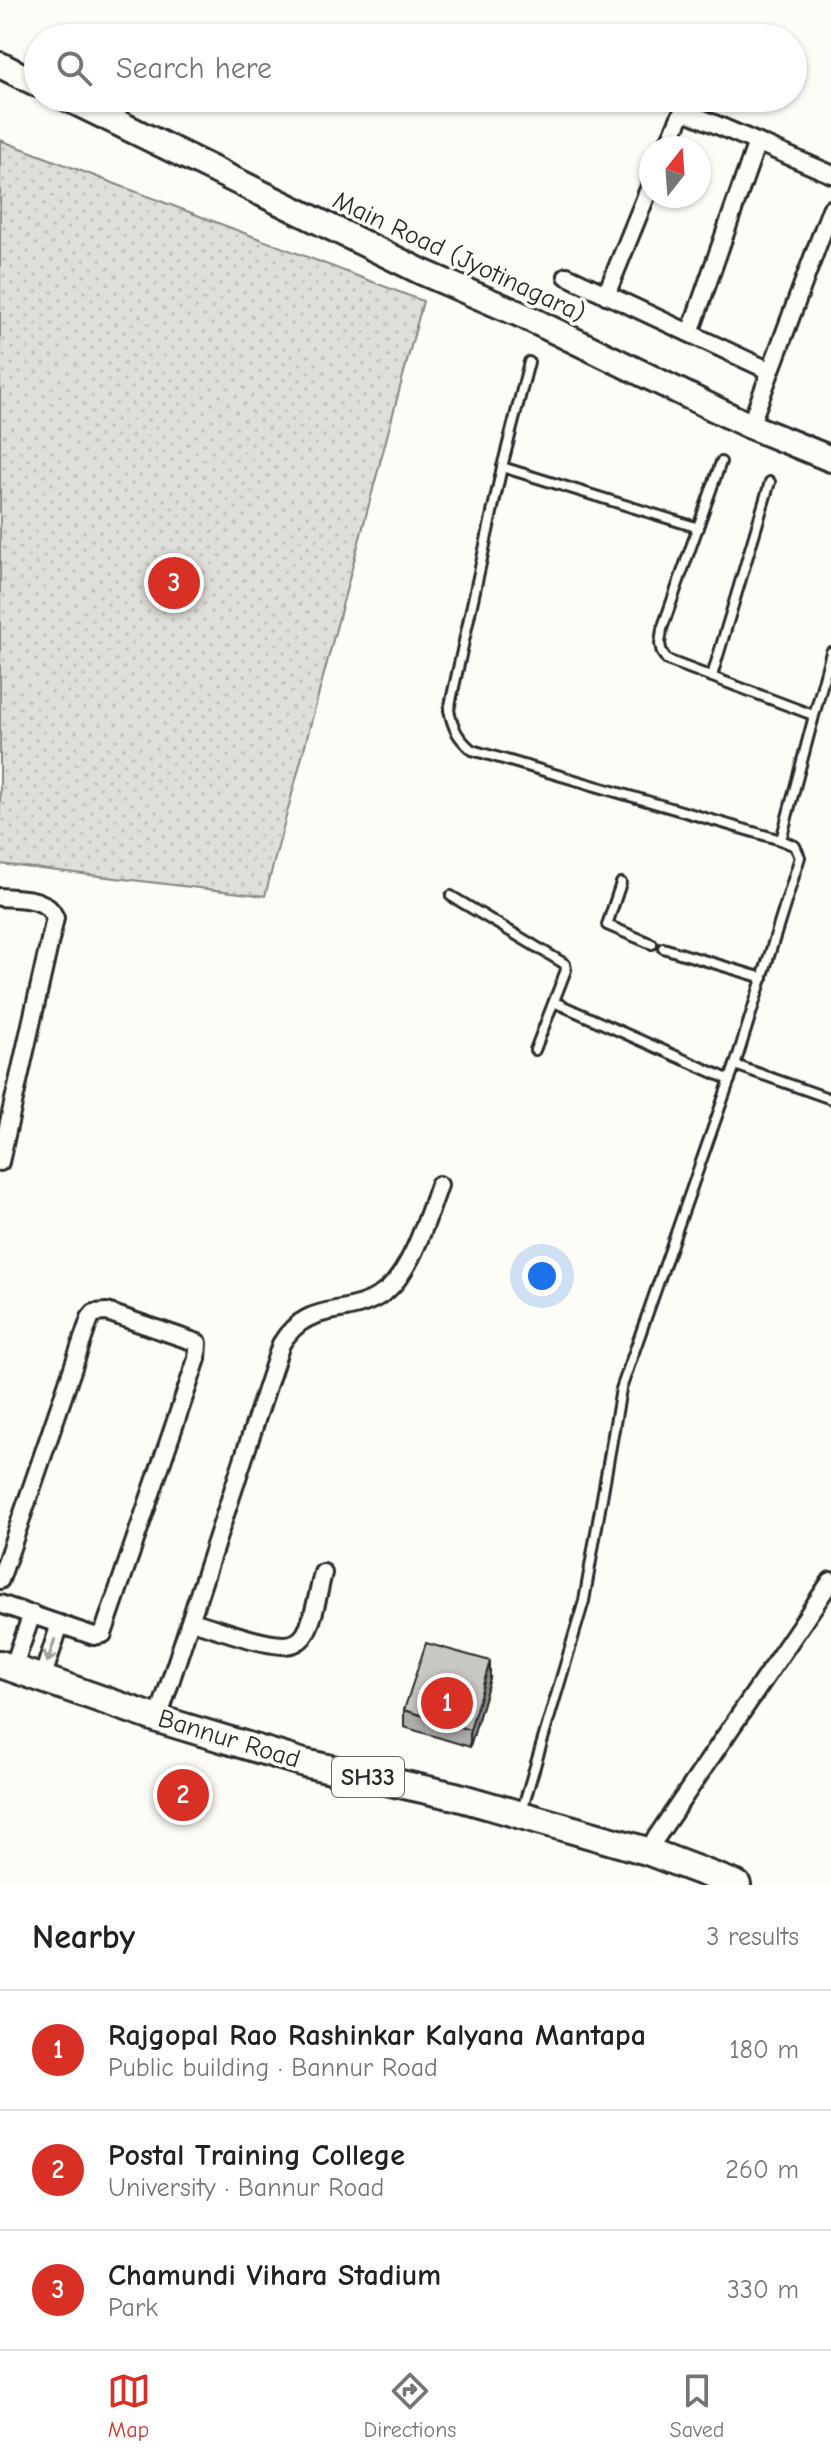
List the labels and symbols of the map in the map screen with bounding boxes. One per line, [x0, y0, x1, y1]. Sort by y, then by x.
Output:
north arrow [639, 136, 711, 208]
street label: Main Road (Jyotinagara) [328, 185, 590, 329]
pin: 3 [148, 553, 200, 613]
your location [522, 1256, 562, 1296]
one-way arrow [43, 1638, 58, 1664]
pin: 1 [421, 1673, 473, 1733]
street label: Bannur Road [154, 1703, 304, 1775]
road number: SH33 [332, 1757, 404, 1797]
pin: 2 [157, 1765, 209, 1825]

